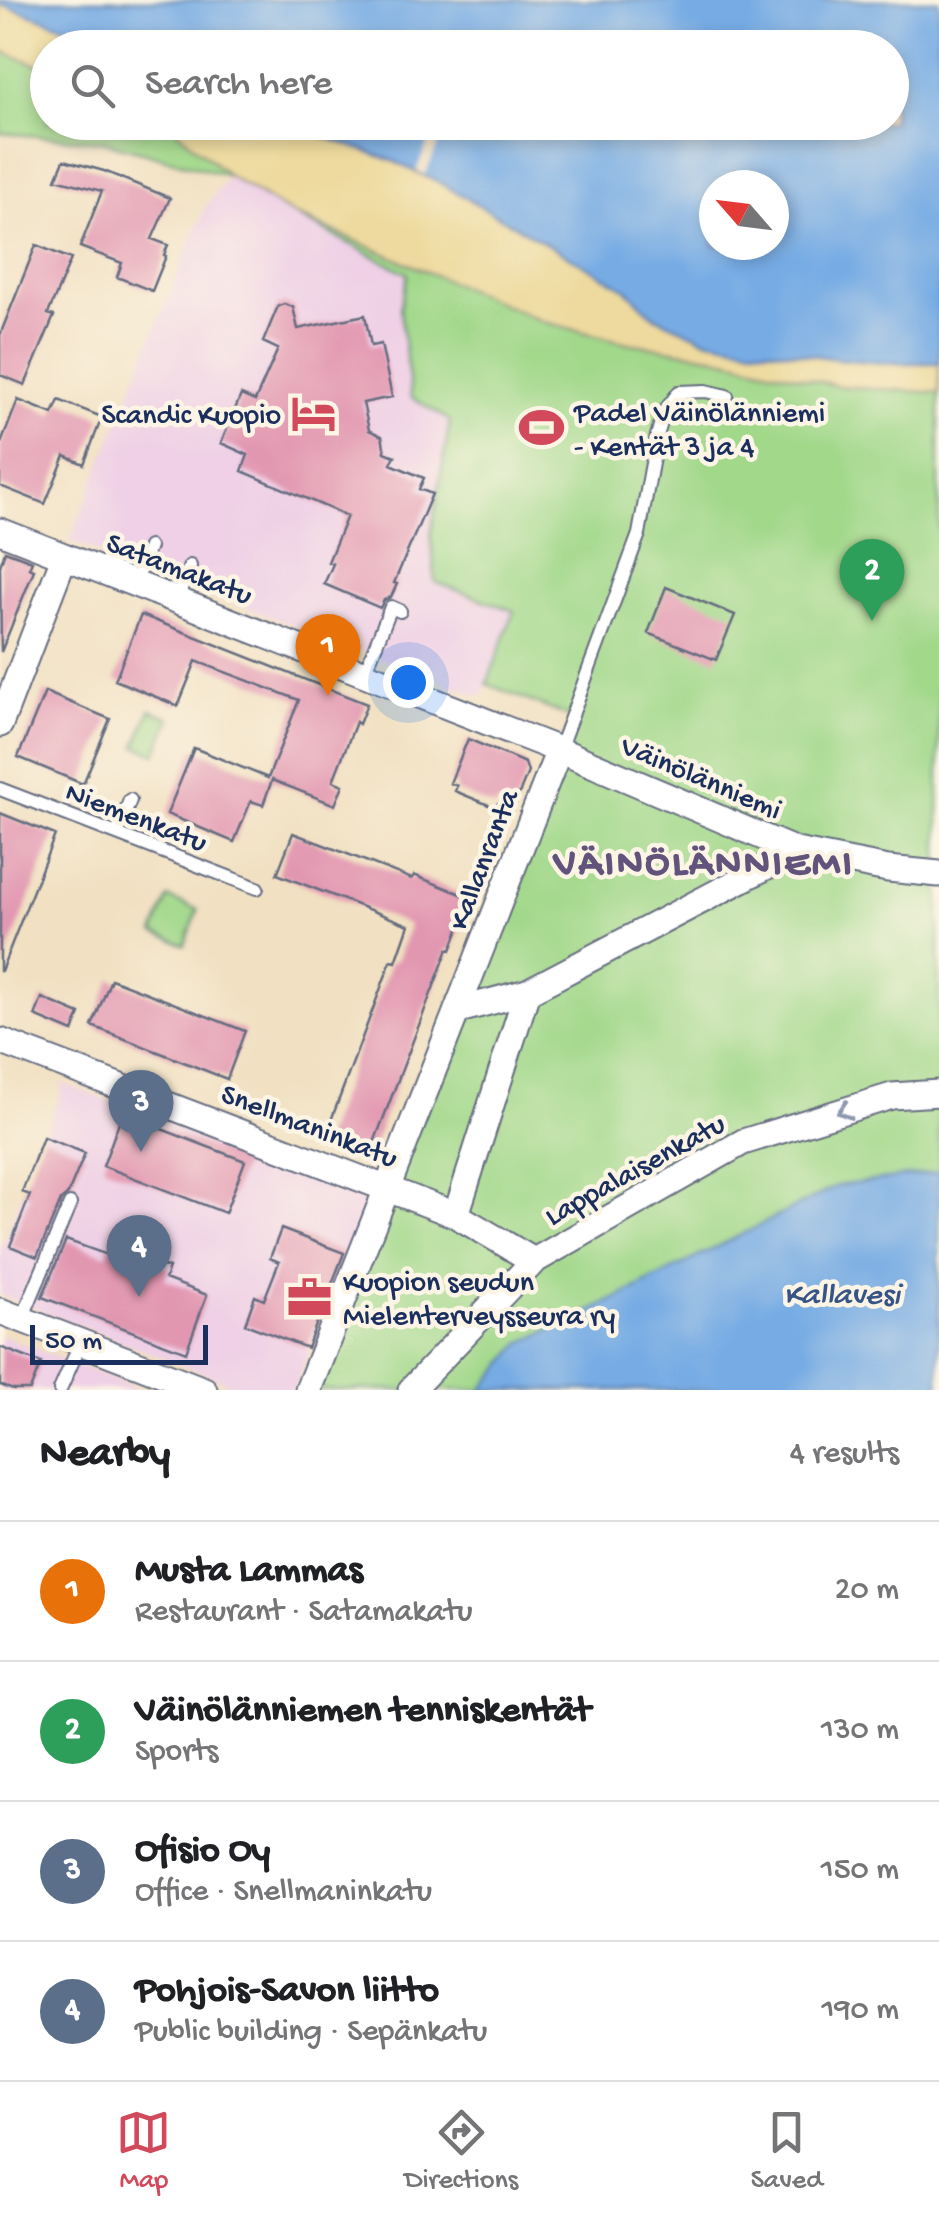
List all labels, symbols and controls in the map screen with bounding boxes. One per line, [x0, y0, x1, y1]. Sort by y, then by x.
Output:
search box [30, 30, 909, 140]
icon: search [65, 58, 120, 113]
text: Search here [145, 63, 332, 107]
north arrow [699, 170, 789, 260]
hotel icon: Scandic Kuopio [290, 389, 338, 437]
place label: Padel Väinölänniemi - Kentät 3 ja 4 [573, 398, 825, 467]
place label: Scandic Kuopio [102, 400, 281, 435]
sports icon: Padel Väinölänniemi - Kentät 3 ja 4 [517, 404, 565, 452]
street label: Satamakatu [100, 527, 256, 615]
pin: 2 [840, 538, 904, 621]
pin: 1 [296, 614, 360, 696]
your location [383, 657, 434, 708]
street label: Väinölänniemi [614, 730, 786, 830]
street label: Niemenkatu [60, 776, 211, 862]
street label: Kallanranta [443, 784, 529, 936]
district label: VÄINÖLÄNNIEMI [552, 842, 854, 889]
pin: 3 [108, 1070, 174, 1152]
street label: Snellmaninkatu [215, 1079, 402, 1178]
one-way arrow [836, 1099, 853, 1120]
street label: Lappalaisenkatu [540, 1108, 732, 1236]
pin: 4 [106, 1214, 172, 1297]
place label: Kuopion seudun Mielenterveysseura ry [343, 1267, 616, 1336]
office icon: Kuopion seudun Mielenterveysseura ry [286, 1273, 334, 1321]
water label: Kallavesi [784, 1278, 903, 1316]
scale bar [30, 1320, 208, 1364]
text: 50 m [45, 1326, 102, 1359]
text: Nearby [40, 1431, 170, 1480]
text: 4 results [790, 1436, 899, 1474]
text: Musta Lammas [135, 1550, 363, 1594]
text: 1 [66, 1572, 79, 1610]
text: 20 m [835, 1572, 899, 1610]
text: Restaurant · Satamakatu [135, 1594, 473, 1632]
text: Väinölänniemen tenniskentät [135, 1690, 591, 1734]
text: 2 [65, 1712, 80, 1750]
text: 130 m [821, 1712, 899, 1750]
text: Sports [135, 1734, 218, 1772]
text: Ofisio Oy [135, 1830, 270, 1874]
text: 3 [64, 1852, 81, 1890]
text: 150 m [821, 1852, 899, 1890]
text: Office · Snellmaninkatu [135, 1874, 432, 1912]
text: Pohjois-Savon liitto [135, 1970, 439, 2014]
text: 4 [65, 1992, 80, 2030]
text: 190 m [822, 1992, 899, 2030]
text: Public building · Sepänkatu [135, 2014, 487, 2052]
tab: Map [116, 2105, 171, 2198]
tab: Directions [404, 2105, 518, 2198]
tab: Saved [751, 2105, 823, 2198]

